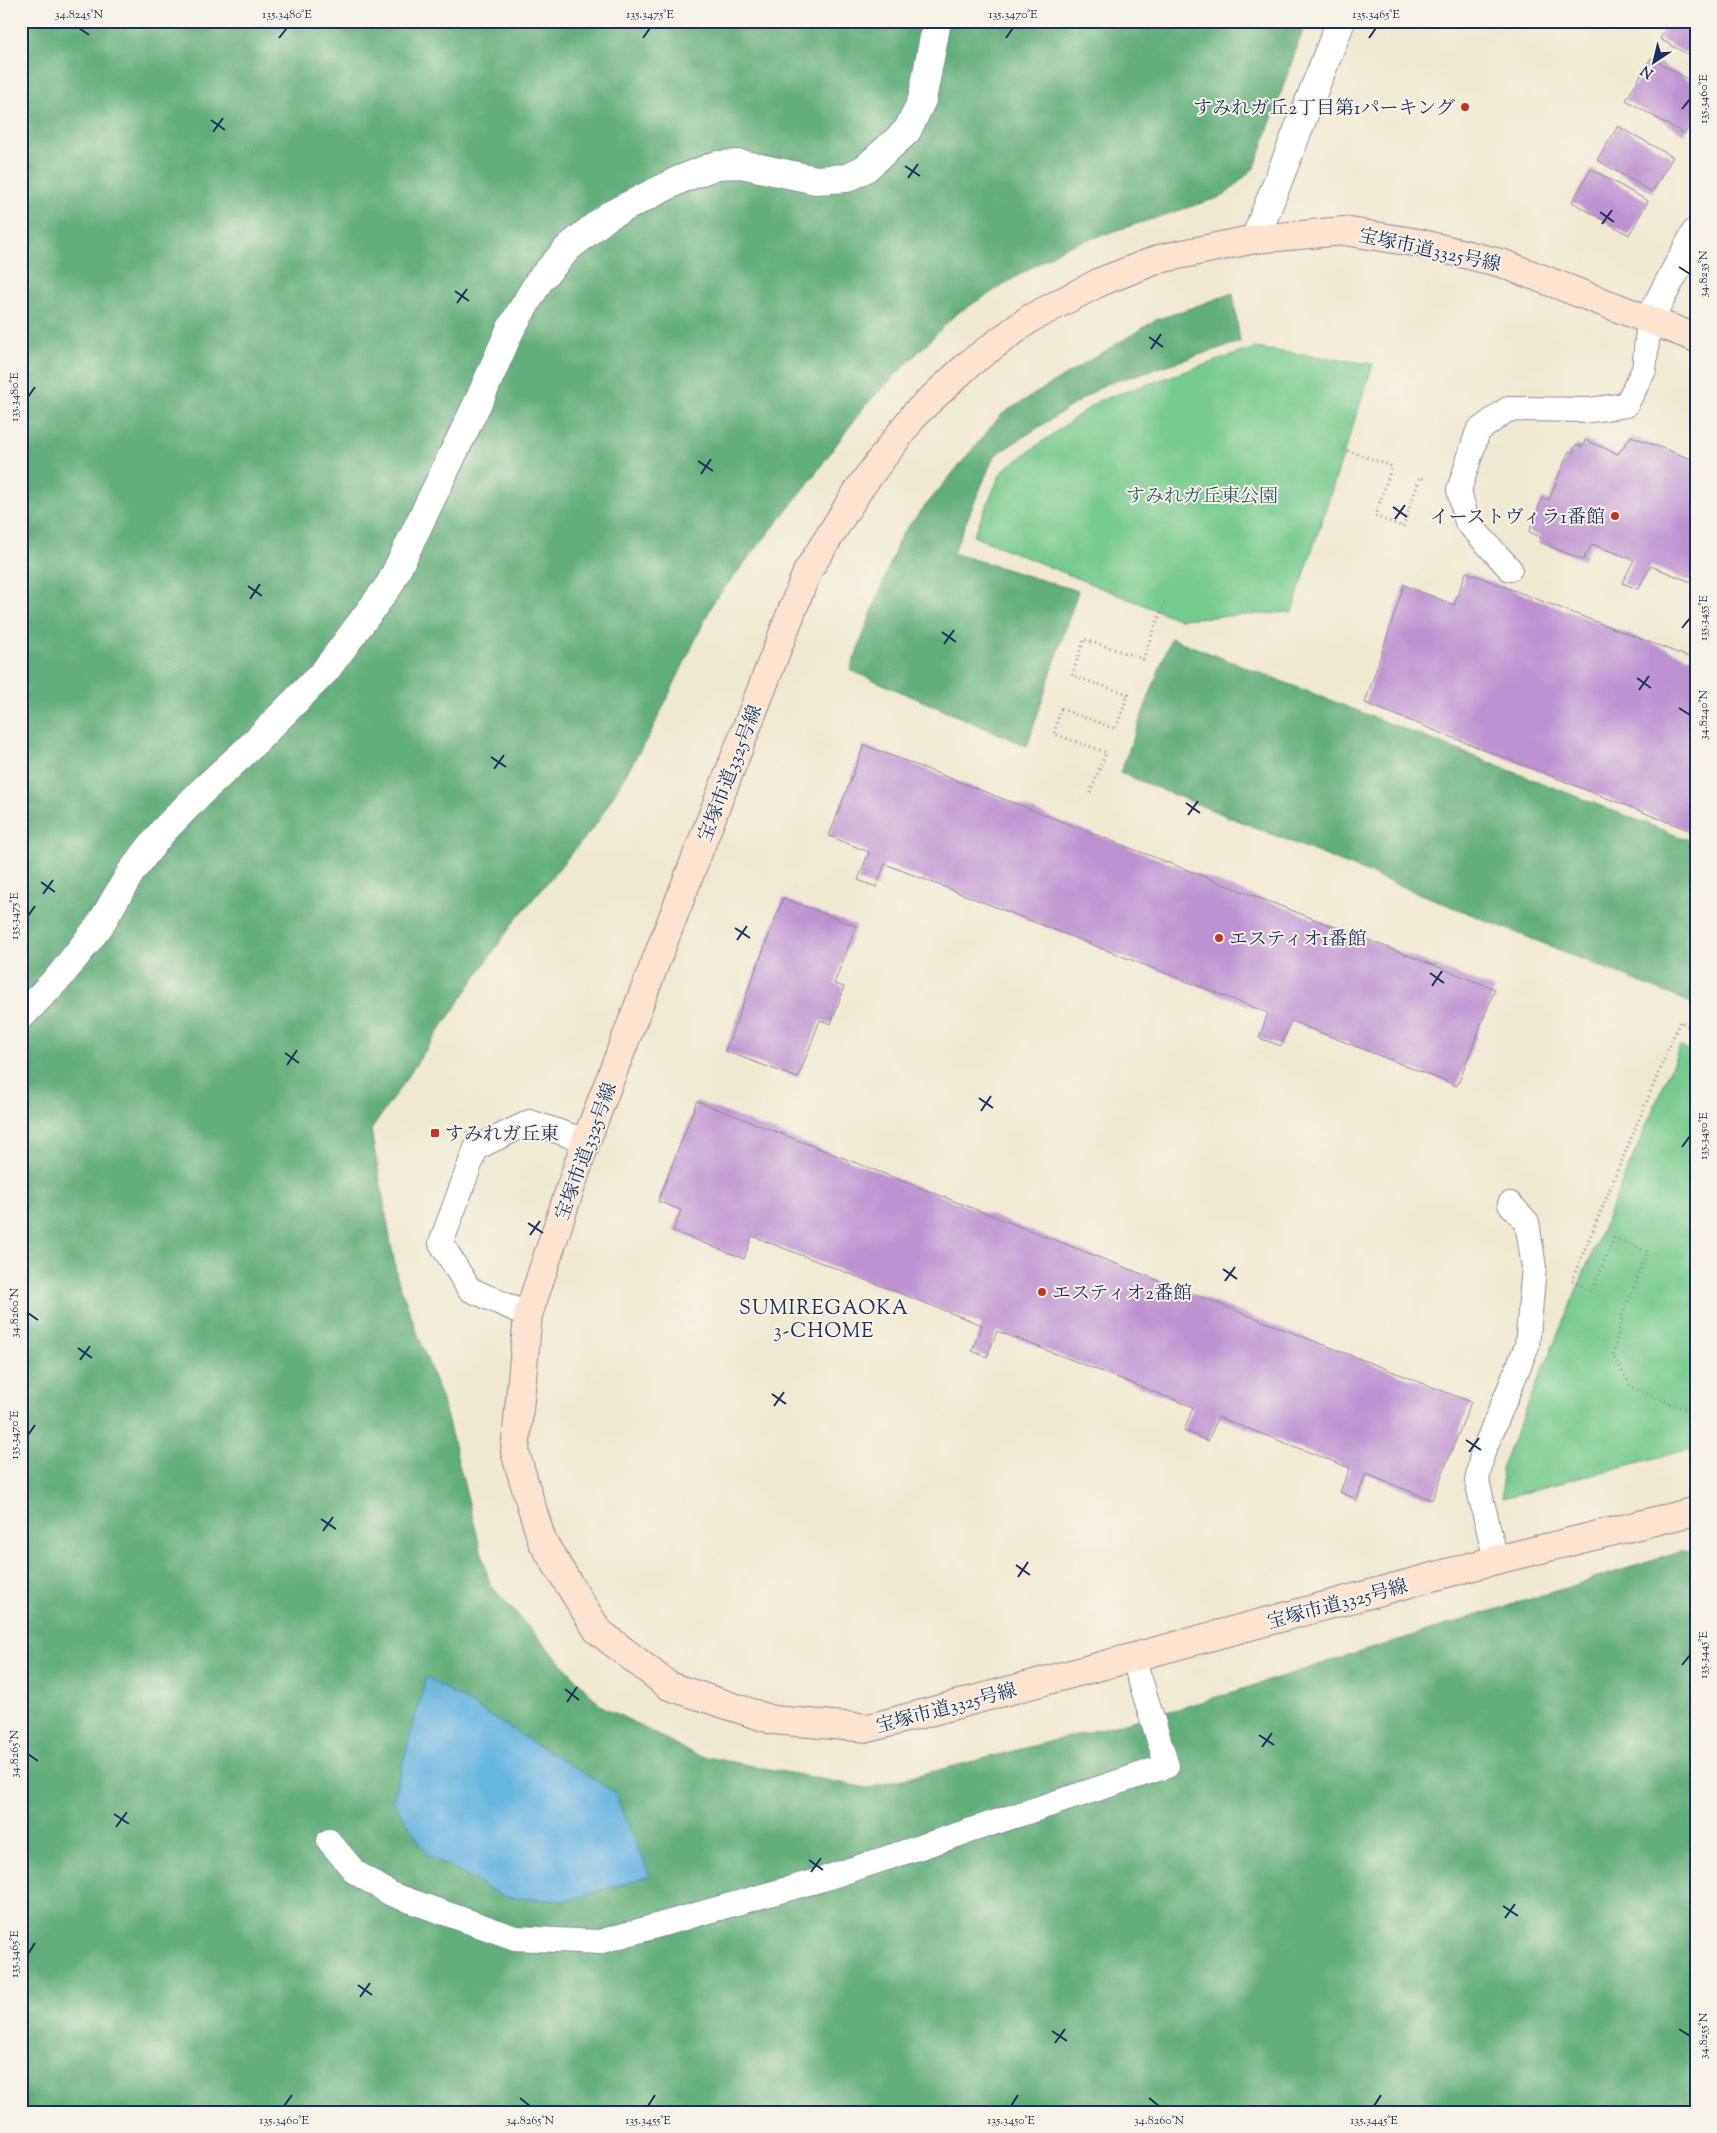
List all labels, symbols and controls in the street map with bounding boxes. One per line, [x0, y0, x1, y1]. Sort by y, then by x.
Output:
text: 34.8245°N [55, 6, 104, 24]
text: 135.3480°E [262, 6, 312, 24]
text: 135.3475°E [626, 6, 674, 24]
text: 135.3470°E [988, 6, 1038, 24]
text: 135.3465°E [1352, 6, 1400, 24]
north arrow [1630, 38, 1680, 88]
text: N [1637, 60, 1658, 82]
text: 135.3460°E [1695, 74, 1713, 124]
place label: すみれガ丘2丁目第1パーキング [1193, 96, 1455, 123]
marker: すみれガ丘2丁目第1パーキング [1459, 101, 1471, 113]
street label: 宝塚市道3325号線 [1356, 223, 1503, 280]
text: 34.8235°N [1695, 250, 1713, 298]
text: 135.3480°E [6, 372, 24, 422]
park label: すみれガ丘東公園 [1126, 484, 1278, 511]
place label: イーストヴィラ1番館 [1430, 505, 1605, 532]
marker: イーストヴィラ1番館 [1609, 510, 1621, 522]
text: 135.3455°E [1695, 594, 1713, 641]
text: 34.8240°N [1695, 690, 1713, 740]
street label: 宝塚市道3325号線 [693, 701, 770, 846]
text: 135.3475°E [6, 892, 24, 940]
place label: エスティオ1番館 [1229, 927, 1367, 954]
marker: エスティオ1番館 [1213, 932, 1225, 944]
street label: 宝塚市道3325号線 [550, 1079, 625, 1224]
text: 135.3450°E [1695, 1111, 1713, 1160]
place label: すみれガ丘東 [445, 1122, 559, 1149]
marker: すみれガ丘東 [429, 1127, 441, 1139]
place label: エスティオ2番館 [1052, 1281, 1192, 1308]
marker: エスティオ2番館 [1036, 1286, 1048, 1298]
text: 34.8260°N [6, 1287, 24, 1338]
district label: SUMIREGAOKA 3-CHOME [739, 1295, 909, 1347]
text: 135.3470°E [6, 1410, 24, 1460]
street label: 宝塚市道3325号線 [1264, 1574, 1411, 1637]
text: 135.3445°E [1695, 1631, 1713, 1679]
street label: 宝塚市道3325号線 [873, 1678, 1020, 1741]
text: 34.8265°N [6, 1729, 24, 1778]
text: 135.3465°E [6, 1930, 24, 1978]
text: 34.8255°N [1695, 2012, 1713, 2059]
text: 135.3460°E [259, 2112, 309, 2130]
text: 34.8265°N [506, 2112, 555, 2130]
text: 135.3455°E [625, 2112, 672, 2130]
text: 135.3450°E [987, 2112, 1036, 2130]
text: 34.8260°N [1134, 2112, 1185, 2130]
text: 135.3445°E [1350, 2112, 1398, 2130]

